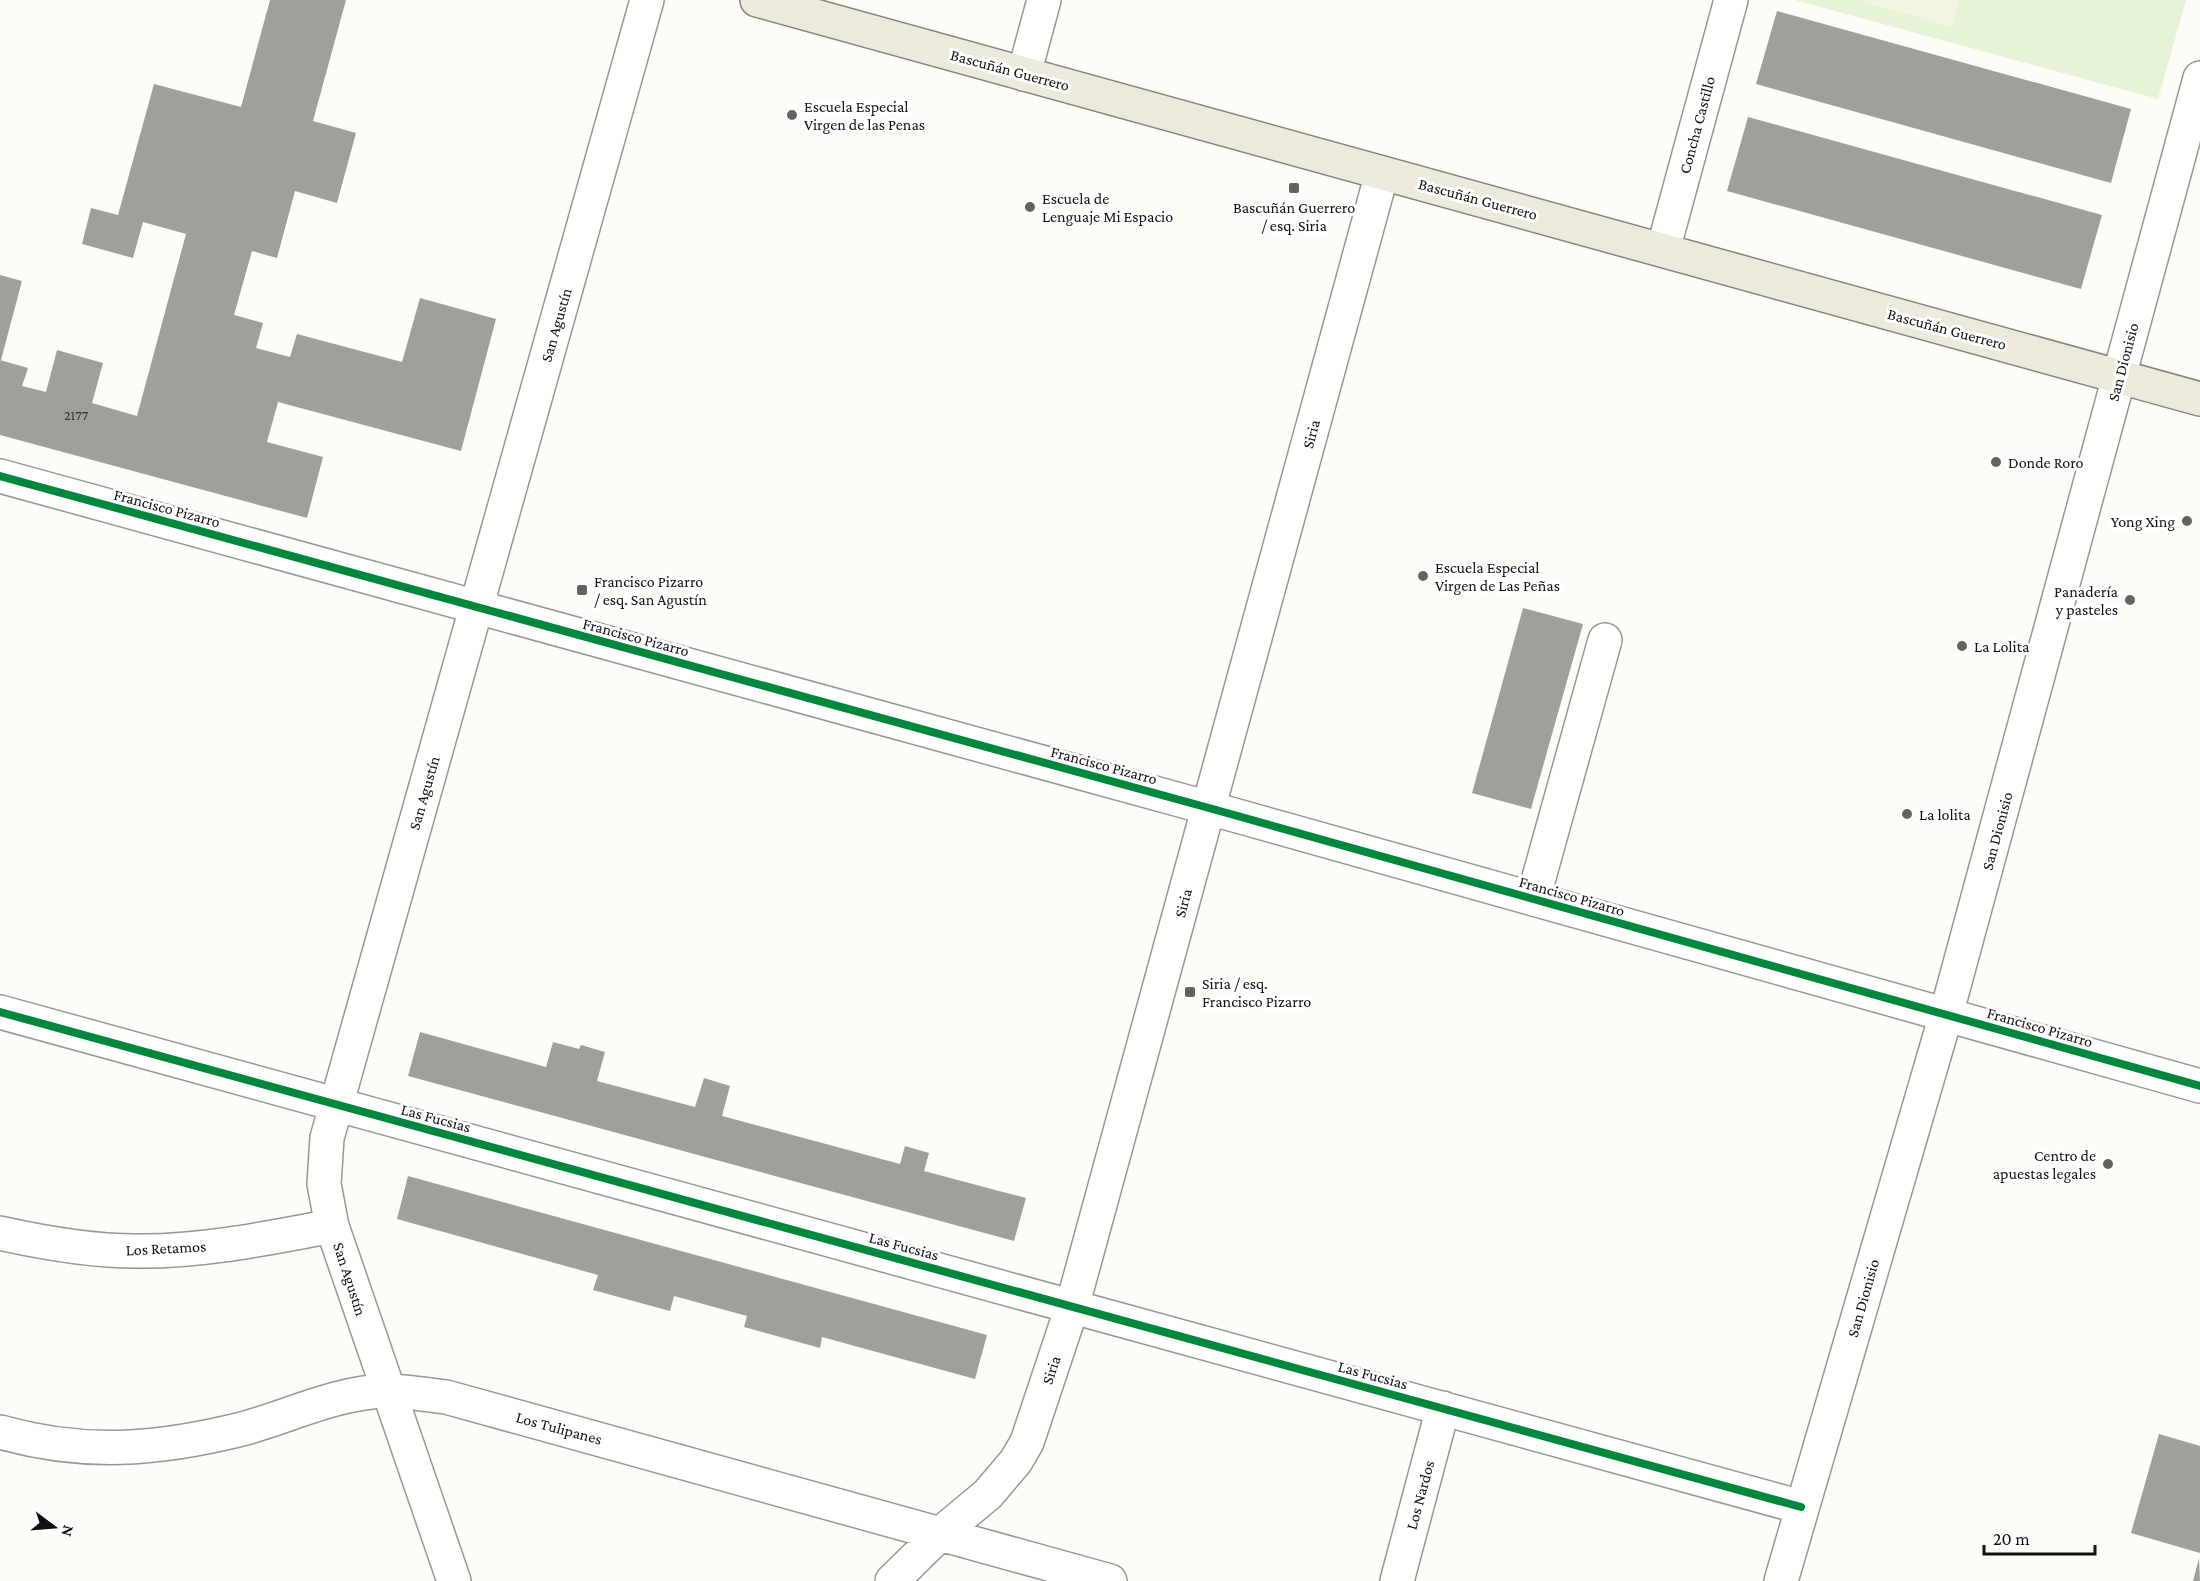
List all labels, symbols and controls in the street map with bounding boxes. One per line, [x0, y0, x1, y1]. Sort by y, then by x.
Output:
street label: Bascuñán Guerrero [949, 46, 1071, 94]
street label: Concha Castillo [1676, 74, 1718, 176]
place label: Escuela Especial Virgen de las Penas [804, 98, 925, 134]
marker: Escuela Especial Virgen de las Penas [785, 108, 799, 122]
street label: Bascuñán Guerrero [1417, 175, 1539, 223]
marker: Bascuñán Guerrero / esq. Siria [1287, 181, 1301, 195]
place label: Escuela de Lenguaje Mi Espacio [1042, 190, 1173, 226]
place label: Bascuñán Guerrero / esq. Siria [1233, 199, 1355, 235]
marker: Escuela de Lenguaje Mi Espacio [1023, 200, 1037, 214]
street label: San Agustín [537, 286, 576, 364]
street label: Bascuñán Guerrero [1886, 305, 2008, 353]
street label: San Dionisio [2104, 321, 2142, 403]
house number: 2177 [64, 407, 89, 423]
street label: Siria [1299, 417, 1323, 450]
place label: Donde Roro [2008, 454, 2084, 471]
marker: Donde Roro [1989, 455, 2003, 469]
street label: Francisco Pizarro [112, 486, 222, 530]
place label: Yong Xing [2111, 513, 2175, 531]
marker: Yong Xing [2180, 514, 2194, 528]
place label: Escuela Especial Virgen de Las Peñas [1435, 559, 1560, 595]
marker: Escuela Especial Virgen de Las Peñas [1416, 569, 1430, 583]
place label: Francisco Pizarro / esq. San Agustín [594, 573, 707, 609]
marker: Francisco Pizarro / esq. San Agustín [575, 583, 589, 597]
place label: Panadería y pasteles [2054, 583, 2119, 619]
marker: Panadería y pasteles [2123, 593, 2137, 607]
street label: Francisco Pizarro [581, 615, 691, 659]
place label: La Lolita [1974, 638, 2030, 655]
marker: La Lolita [1955, 639, 1969, 653]
street label: Francisco Pizarro [1049, 743, 1159, 787]
street label: San Agustín [405, 754, 444, 832]
street label: San Dionisio [1978, 790, 2016, 872]
place label: La lolita [1919, 806, 1971, 823]
marker: La lolita [1900, 807, 1914, 821]
street label: Francisco Pizarro [1517, 873, 1627, 919]
street label: Siria [1171, 886, 1195, 919]
place label: Siria / esq. Francisco Pizarro [1202, 975, 1311, 1010]
marker: Siria / esq. Francisco Pizarro [1183, 985, 1197, 999]
street label: Francisco Pizarro [1985, 1004, 2095, 1050]
street label: Las Fucsias [399, 1101, 473, 1135]
place label: Centro de apuestas legales [1993, 1147, 2096, 1183]
marker: Centro de apuestas legales [2101, 1157, 2115, 1171]
street label: Las Fucsias [867, 1229, 941, 1263]
street label: Los Retamos [125, 1237, 207, 1259]
street label: San Agustín [329, 1240, 370, 1318]
street label: San Dionisio [1844, 1257, 1882, 1339]
street label: Siria [1038, 1353, 1064, 1386]
street label: Las Fucsias [1336, 1358, 1410, 1392]
street label: Los Tulipanes [514, 1408, 604, 1449]
street label: Los Nardos [1403, 1459, 1437, 1531]
north arrow [24, 1497, 84, 1557]
scale bar [1984, 1518, 2095, 1556]
text: N [58, 1523, 78, 1539]
text: 20 m [1993, 1529, 2030, 1549]

